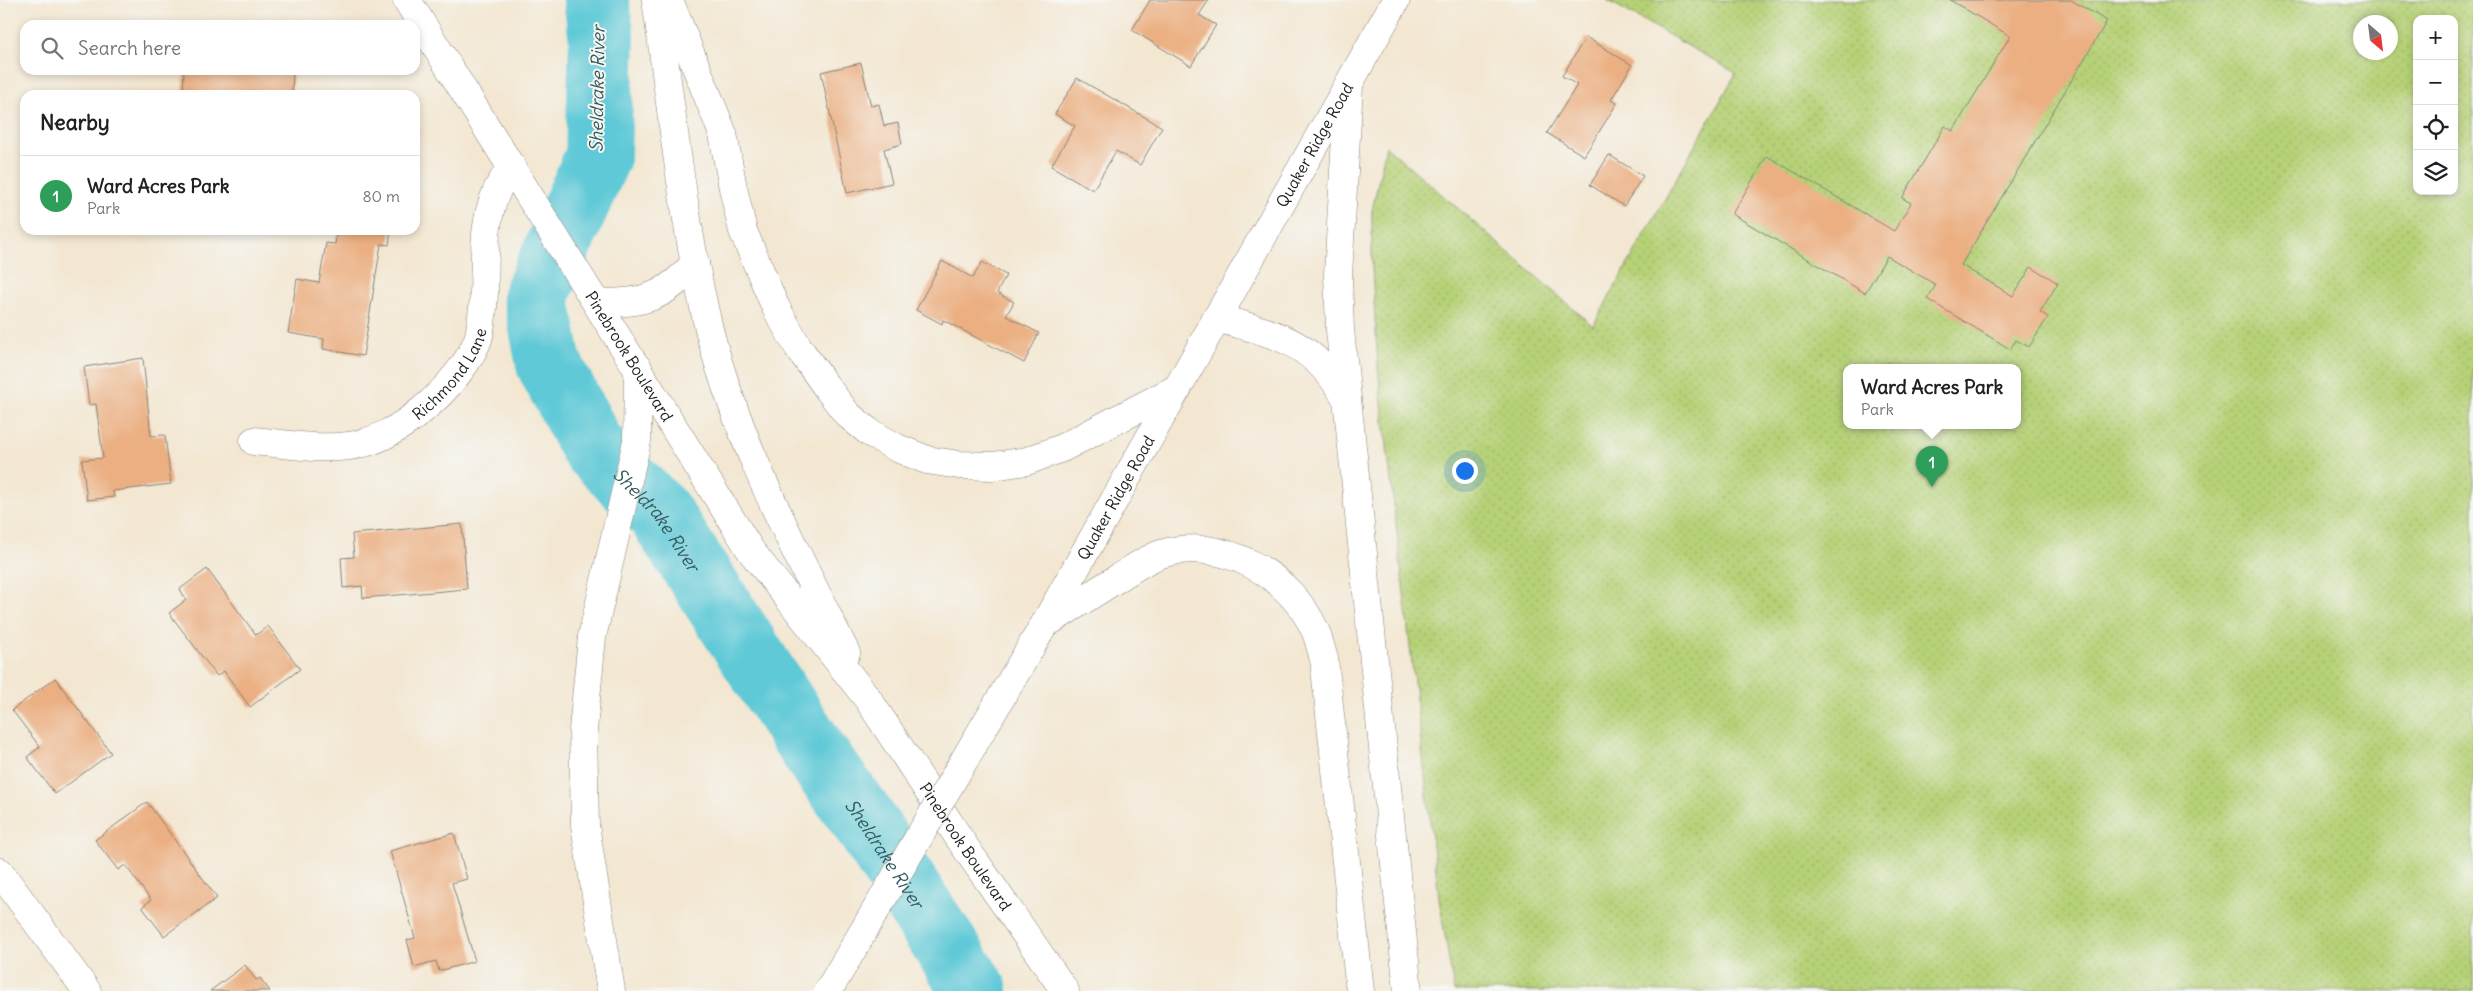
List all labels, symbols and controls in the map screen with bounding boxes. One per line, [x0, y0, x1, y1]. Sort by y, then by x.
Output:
north arrow [2353, 15, 2398, 60]
map controls [2413, 15, 2458, 195]
button: + [2413, 15, 2458, 60]
search box [20, 20, 420, 75]
water label: Sheldrake River [584, 23, 610, 152]
icon: search [38, 34, 66, 62]
text: Search here [78, 36, 181, 60]
button: − [2413, 60, 2458, 105]
street label: Quaker Ridge Road [1271, 79, 1357, 211]
button: locate [2413, 105, 2458, 150]
text: Nearby [40, 109, 110, 136]
button: layers [2413, 150, 2458, 195]
text: Ward Acres Park [87, 174, 229, 198]
text: 1 [53, 186, 59, 206]
text: 80 m [362, 186, 400, 206]
text: Park [87, 198, 120, 218]
street label: Pinebrook Boulevard [581, 287, 678, 425]
street label: Richmond Lane [408, 326, 490, 424]
popup [1843, 364, 2021, 429]
text: Ward Acres Park [1861, 375, 2003, 399]
text: Park [1861, 399, 1894, 419]
street label: Quaker Ridge Road [1073, 432, 1159, 564]
pin: 1 [1916, 446, 1948, 487]
your location [1452, 458, 1478, 484]
water label: Sheldrake River [609, 463, 707, 578]
street label: Pinebrook Boulevard [915, 779, 1016, 914]
water label: Sheldrake River [840, 794, 931, 915]

